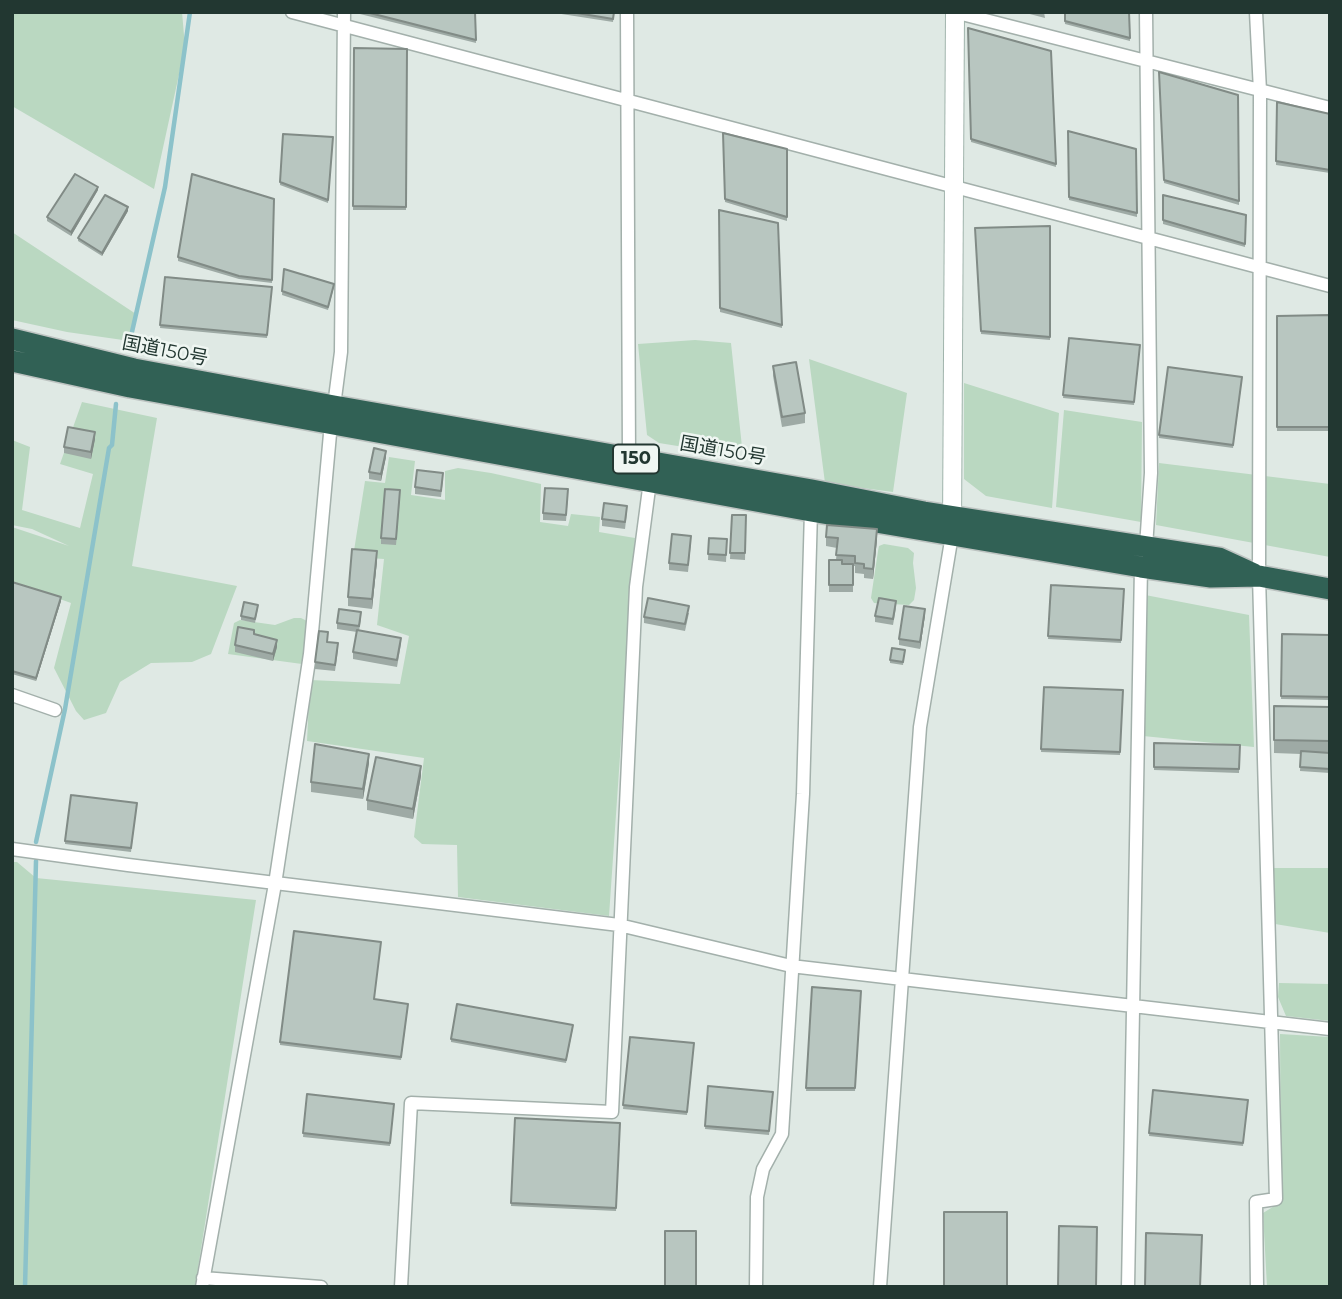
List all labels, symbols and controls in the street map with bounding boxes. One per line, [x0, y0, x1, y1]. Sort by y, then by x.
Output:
street label: 国道150号 [120, 331, 210, 371]
street label: 国道150号 [678, 432, 768, 470]
road number: 150 [613, 444, 659, 474]

